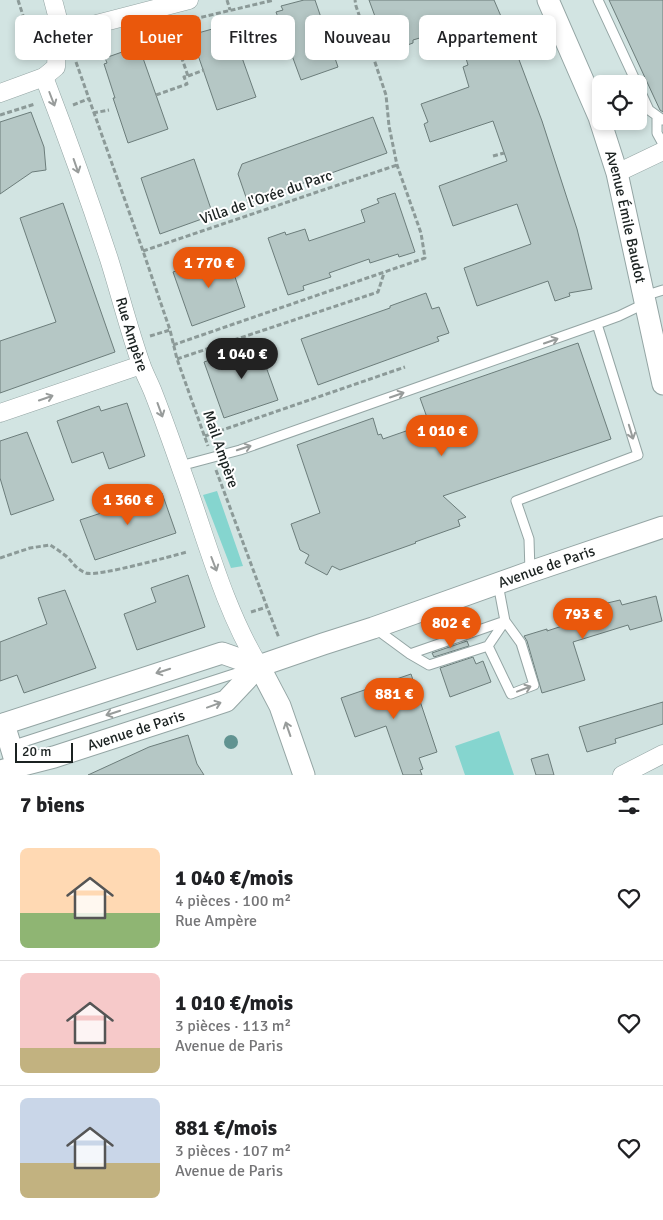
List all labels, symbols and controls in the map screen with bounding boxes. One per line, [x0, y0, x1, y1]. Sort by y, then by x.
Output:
chip: Acheter [15, 15, 111, 60]
chip: Louer [121, 15, 201, 60]
chip: Filtres [211, 15, 295, 60]
chip: Nouveau [305, 15, 409, 60]
chip: Appartement [419, 15, 556, 60]
map controls [592, 75, 647, 130]
button: locate [592, 75, 647, 130]
one-way arrow [48, 90, 57, 106]
street label: Avenue Émile Baudot [601, 148, 650, 285]
one-way arrow [72, 157, 81, 173]
street label: Villa de l'Orée du Parc [197, 166, 335, 228]
pin: 1 770 € [163, 246, 255, 289]
text: 1 770 € [184, 253, 234, 273]
street label: Rue Ampère [112, 295, 152, 374]
one-way arrow [542, 336, 558, 345]
pin: 1 040 € [196, 338, 288, 380]
text: 1 040 € [217, 344, 267, 364]
one-way arrow [389, 390, 405, 399]
one-way arrow [38, 392, 54, 402]
one-way arrow [156, 402, 165, 418]
street label: Mail Ampère [199, 408, 243, 490]
pin: 1 010 € [396, 414, 488, 457]
text: 1 010 € [417, 421, 467, 441]
one-way arrow [626, 424, 636, 440]
one-way arrow [236, 443, 252, 453]
pin: 1 360 € [82, 484, 174, 526]
text: 1 360 € [103, 490, 153, 510]
street label: Avenue de Paris [496, 542, 598, 592]
one-way arrow [210, 556, 219, 571]
pin: 793 € [548, 598, 618, 640]
text: 793 € [564, 604, 602, 624]
pin: 802 € [416, 606, 486, 649]
text: 802 € [432, 613, 470, 633]
one-way arrow [156, 667, 172, 677]
pin: 881 € [359, 678, 429, 720]
text: 881 € [375, 684, 413, 704]
one-way arrow [515, 684, 531, 693]
one-way arrow [205, 700, 221, 709]
street label: Avenue de Paris [85, 706, 187, 755]
one-way arrow [105, 709, 121, 718]
one-way arrow [283, 722, 292, 737]
scale bar [15, 740, 72, 763]
text: 20 m [22, 743, 51, 760]
icon: filters [615, 791, 643, 819]
text: 7 biens [20, 792, 85, 818]
text: 1 040 €/mois [175, 865, 293, 891]
icon: home [60, 868, 120, 928]
icon: heart [615, 884, 643, 912]
text: 4 pièces · 100 m² [175, 891, 291, 911]
text: Rue Ampère [175, 911, 257, 931]
text: 1 010 €/mois [175, 990, 293, 1016]
icon: home [60, 993, 120, 1053]
icon: heart [615, 1009, 643, 1037]
text: 3 pièces · 113 m² [175, 1016, 291, 1036]
text: Avenue de Paris [175, 1036, 283, 1056]
text: 881 €/mois [175, 1115, 277, 1141]
icon: home [60, 1118, 120, 1178]
icon: heart [615, 1134, 643, 1162]
text: 3 pièces · 107 m² [175, 1141, 291, 1161]
text: Avenue de Paris [175, 1161, 283, 1181]

